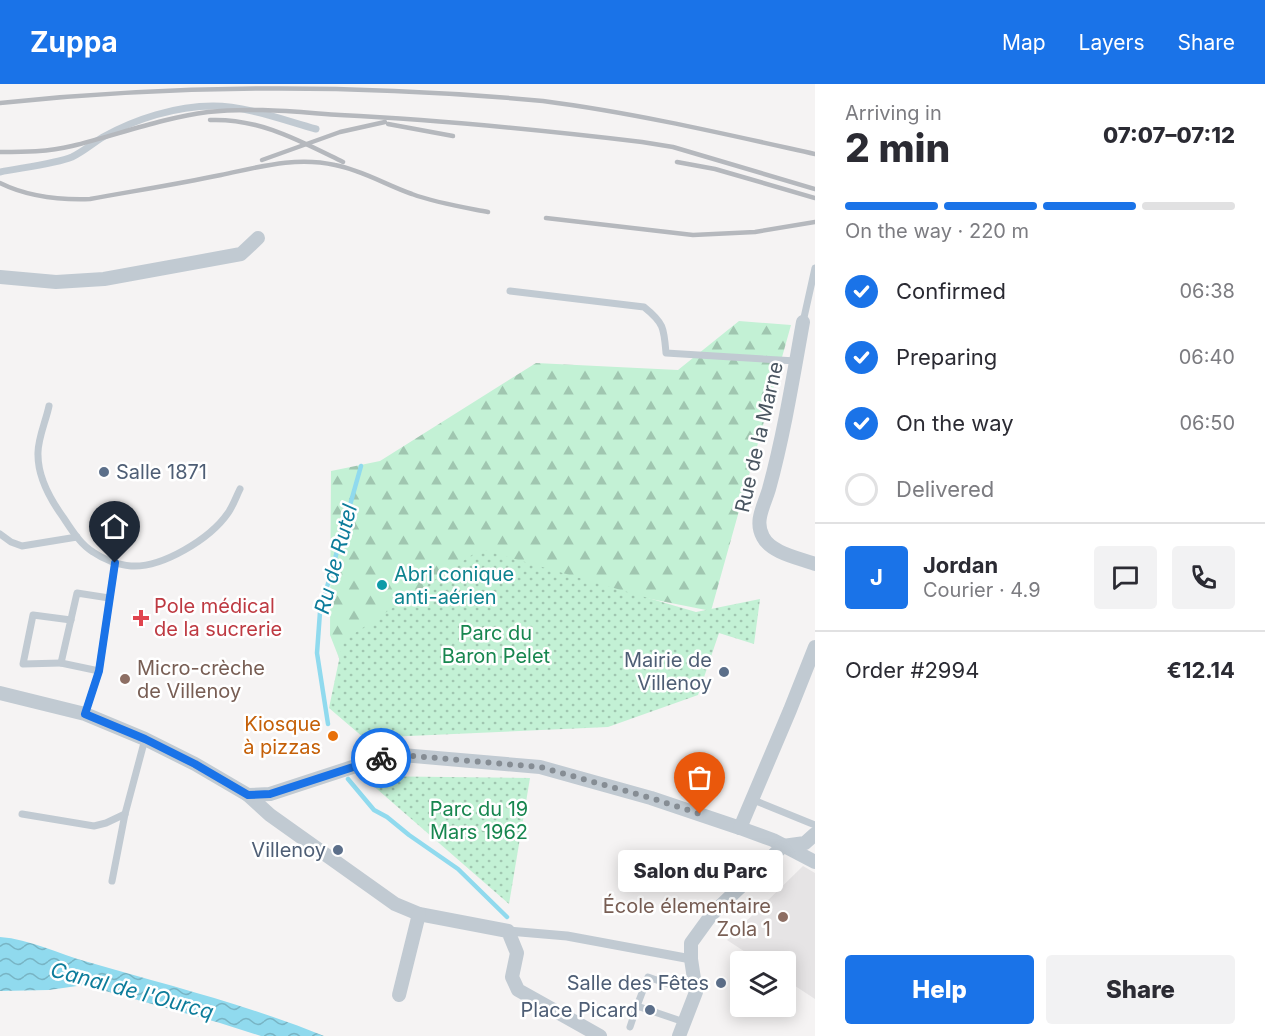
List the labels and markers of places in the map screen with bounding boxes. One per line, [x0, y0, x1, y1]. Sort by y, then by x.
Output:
place label: Salle 1871 [116, 460, 207, 484]
marker: Salle 1871 [97, 465, 111, 479]
pin [89, 501, 140, 563]
place label: Abri conique anti-aérien [394, 562, 514, 609]
marker: Abri conique anti-aérien [375, 578, 389, 592]
place label: Pole médical de la sucrerie [154, 594, 282, 641]
marker: Pole médical de la sucrerie [132, 609, 150, 627]
place label: Mairie de Villenoy [624, 648, 712, 695]
place label: Micro-crèche de Villenoy [137, 656, 265, 703]
marker: Mairie de Villenoy [717, 665, 731, 679]
marker: Micro-crèche de Villenoy [118, 672, 132, 686]
place label: Kiosque à pizzas [243, 712, 321, 759]
marker: Kiosque à pizzas [326, 729, 340, 743]
pin [674, 752, 725, 814]
place label: Villenoy [251, 838, 326, 862]
marker: Villenoy [331, 843, 345, 857]
callout: Salon du Parc [618, 850, 783, 892]
place label: École élementaire Zola 1 [603, 893, 771, 941]
marker: École élementaire Zola 1 [776, 910, 790, 924]
place label: Salle des Fêtes [567, 971, 709, 995]
marker: Salle des Fêtes [714, 976, 728, 990]
place label: Place Picard [521, 998, 638, 1022]
marker: Place Picard [643, 1003, 657, 1017]

